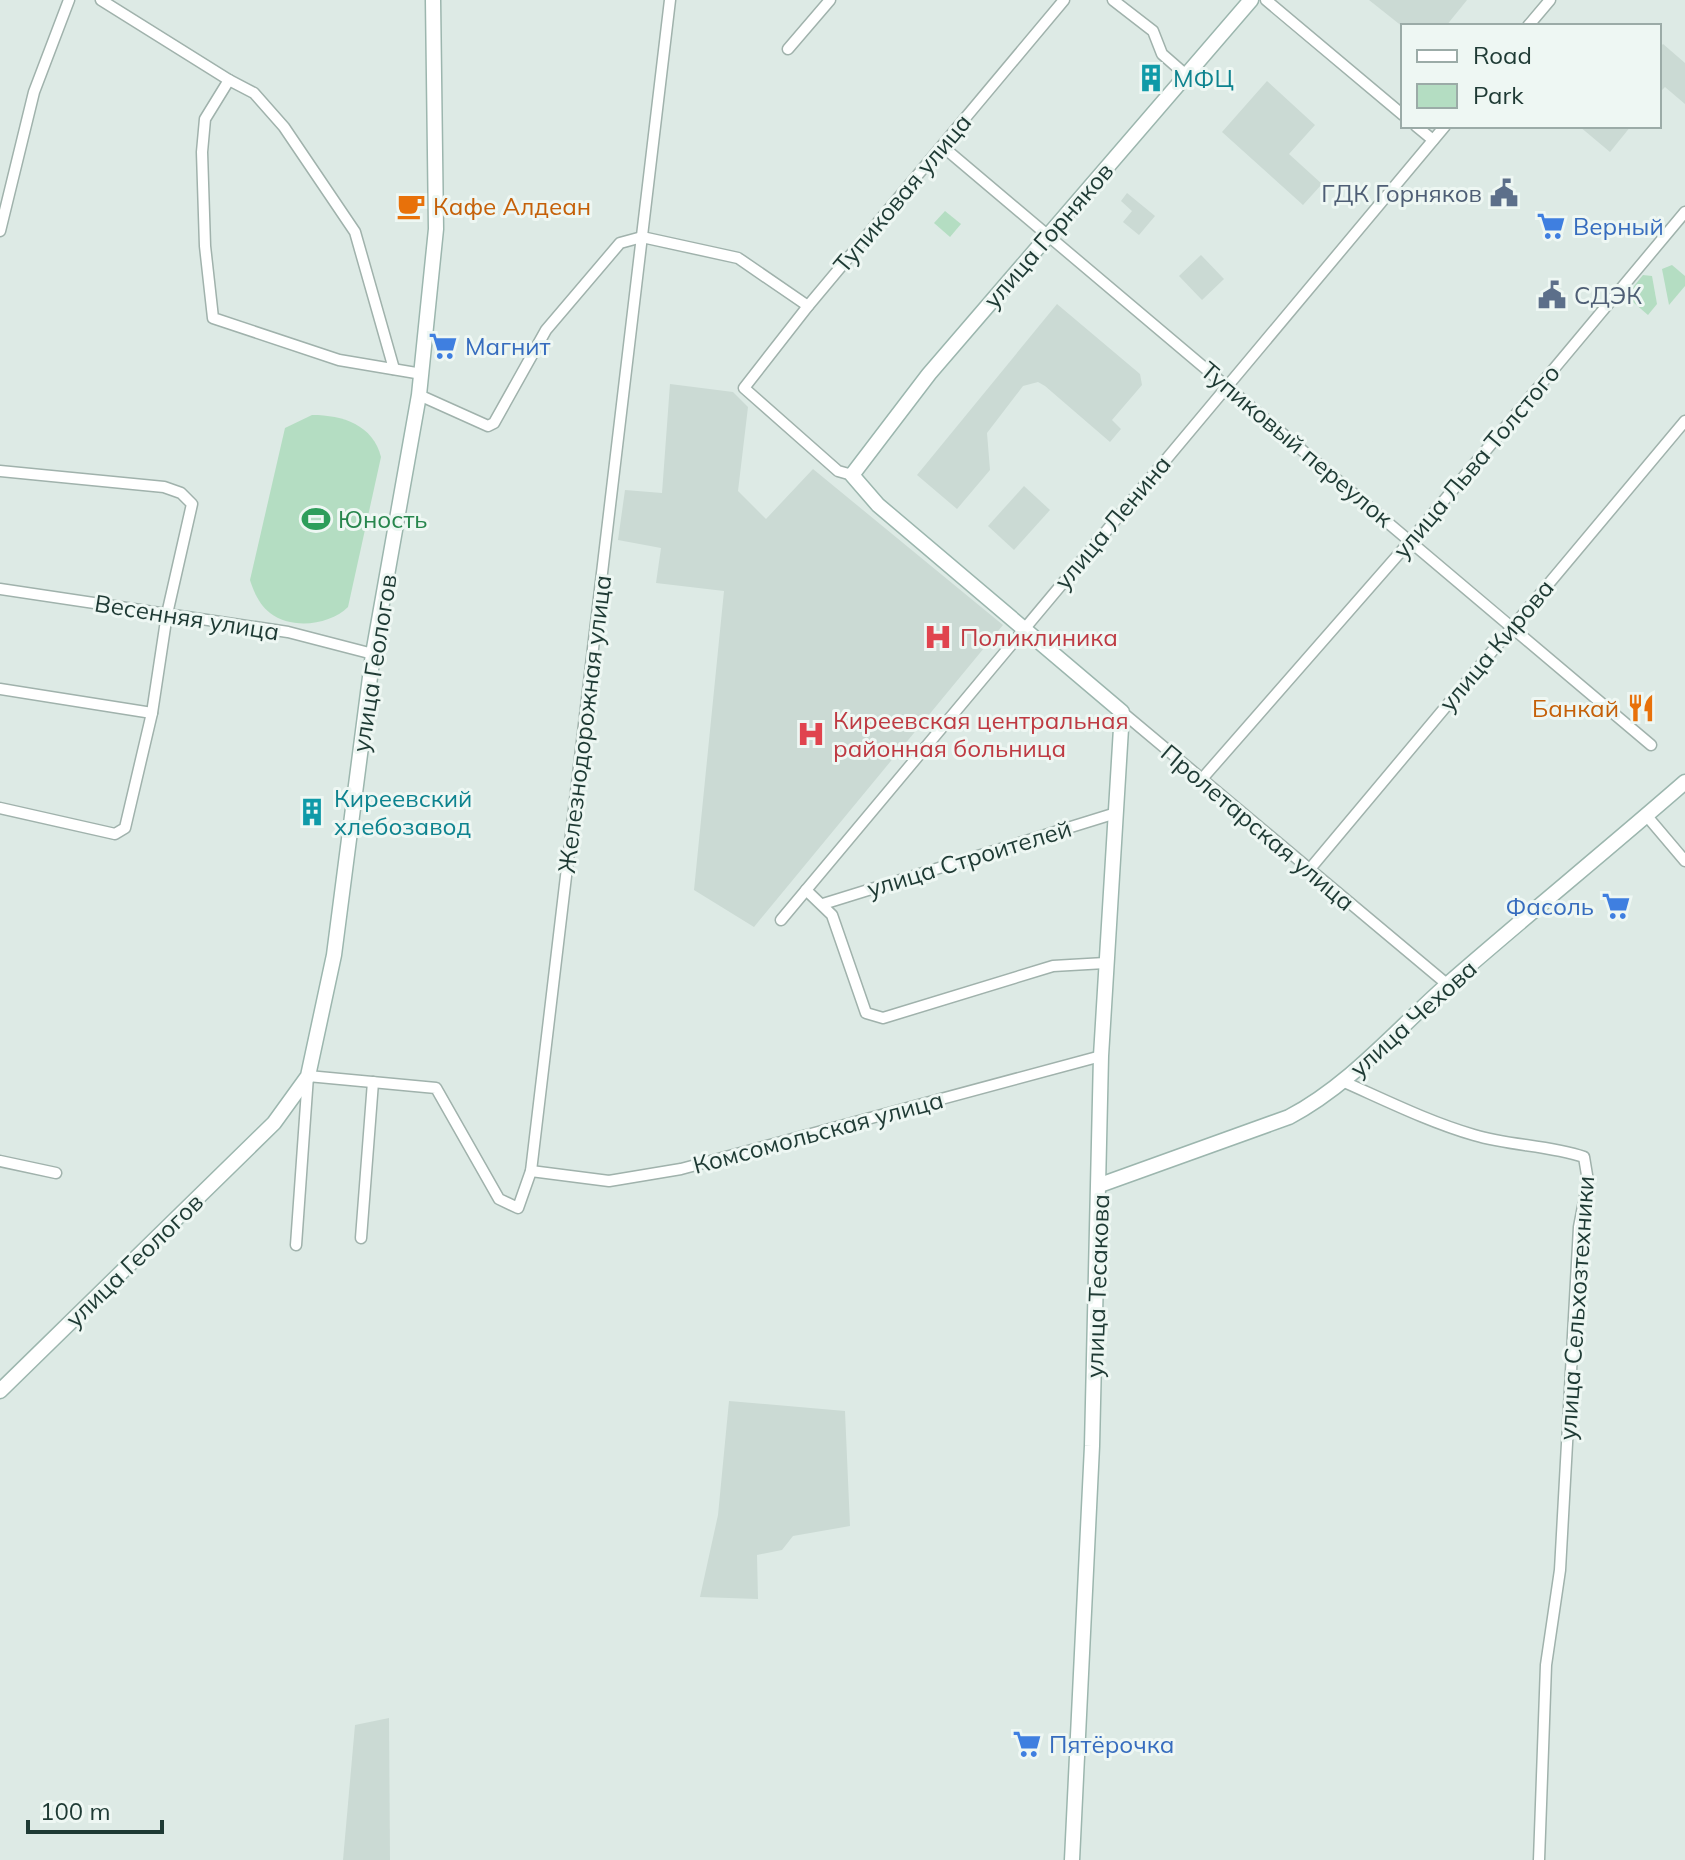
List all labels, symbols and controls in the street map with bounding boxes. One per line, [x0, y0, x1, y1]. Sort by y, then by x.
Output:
legend [1401, 24, 1661, 128]
text: Road [1473, 40, 1532, 70]
building icon: МФЦ [1136, 63, 1166, 93]
place label: МФЦ [1173, 63, 1234, 93]
text: Park [1473, 80, 1524, 110]
street label: Тупиковая улица [827, 107, 977, 279]
street label: улица Горняков [977, 156, 1119, 314]
place label: ГДК Горняков [1321, 178, 1482, 208]
public building icon: ГДК Горняков [1489, 178, 1519, 208]
cafe icon: Кафе Алдеан [396, 191, 426, 221]
place label: Кафе Алдеан [433, 191, 591, 221]
supermarket icon: Верный [1536, 211, 1566, 241]
place label: Верный [1573, 211, 1664, 241]
public building icon: СДЭК [1537, 280, 1567, 310]
place label: СДЭК [1574, 280, 1642, 310]
supermarket icon: Магнит [428, 331, 458, 361]
place label: Магнит [465, 331, 551, 361]
street label: Тупиковый переулок [1195, 355, 1399, 533]
street label: улица Льва Толстого [1386, 358, 1566, 564]
street label: улица Ленина [1047, 449, 1177, 595]
sports icon: Юность [301, 504, 331, 534]
place label: Юность [338, 504, 428, 534]
street label: улица Геологов [345, 572, 403, 754]
street label: Железнодорожная улица [551, 573, 617, 875]
street label: улица Кирова [1432, 573, 1560, 717]
street label: Весенняя улица [93, 588, 281, 646]
hospital icon: Поликлиника [923, 622, 953, 652]
place label: Поликлиника [960, 622, 1118, 652]
place label: Банкай [1532, 693, 1619, 723]
restaurant icon: Банкай [1626, 693, 1656, 723]
place label: Киреевская центральная районная больница [833, 705, 1129, 763]
hospital icon: Киреевская центральная районная больница [796, 719, 826, 749]
street label: Пролетарская улица [1155, 737, 1361, 917]
place label: Киреевский хлебозавод [334, 783, 472, 841]
building icon: Киреевский хлебозавод [297, 797, 327, 827]
street label: улица Строителей [863, 813, 1075, 903]
place label: Фасоль [1505, 891, 1594, 921]
supermarket icon: Фасоль [1601, 891, 1631, 921]
street label: улица Чехова [1343, 953, 1483, 1083]
street label: Комсомольская улица [690, 1084, 946, 1180]
street label: улица Сельхозтехники [1552, 1175, 1600, 1441]
street label: улица Геологов [59, 1187, 209, 1333]
street label: улица Тесакова [1079, 1194, 1115, 1378]
supermarket icon: Пятёрочка [1012, 1729, 1042, 1759]
place label: Пятёрочка [1049, 1729, 1174, 1759]
scale bar [28, 1784, 162, 1834]
text: 100 m [40, 1796, 111, 1826]

